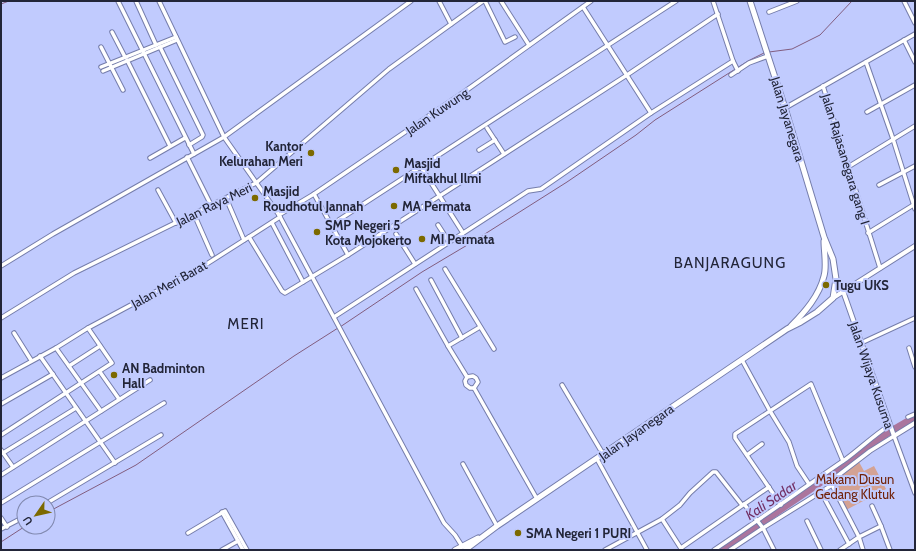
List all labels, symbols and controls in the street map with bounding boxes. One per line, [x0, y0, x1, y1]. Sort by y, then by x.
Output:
street label: Jalan Jayanegara [767, 74, 809, 164]
street label: Jalan Kuwung [402, 84, 472, 139]
street label: Jalan Rajasanegara gang I [817, 91, 874, 227]
place label: Kantor Kelurahan Meri [219, 138, 304, 169]
marker: Kantor Kelurahan Meri [306, 148, 316, 158]
place label: Masjid Miftakhul Ilmi [404, 155, 482, 186]
marker: Masjid Miftakhul Ilmi [391, 165, 401, 175]
street label: Jalan Raya Meri [173, 179, 254, 230]
place label: Masjid Roudhotul Jannah [263, 183, 363, 214]
marker: Masjid Roudhotul Jannah [250, 193, 260, 203]
place label: MA Permata [402, 198, 472, 214]
marker: MA Permata [389, 201, 399, 211]
place label: SMP Negeri 5 Kota Mojokerto [325, 217, 412, 248]
marker: SMP Negeri 5 Kota Mojokerto [312, 227, 322, 237]
place label: MI Permata [430, 231, 495, 247]
marker: MI Permata [417, 234, 427, 244]
district label: BANJARAGUNG [674, 254, 786, 272]
street label: Jalan Meri Barat [127, 256, 210, 312]
place label: Tugu UKS [834, 277, 889, 293]
marker: Tugu UKS [821, 280, 831, 290]
district label: MERI [227, 315, 265, 333]
street label: Jalan Wijaya Kusuma [845, 319, 898, 432]
place label: AN Badminton Hall [122, 360, 205, 391]
marker: AN Badminton Hall [109, 370, 119, 380]
street label: Jalan Jayanegara [595, 400, 677, 464]
park label: Makam Dusun Gedang Klutuk [815, 471, 895, 502]
water label: Kali Sadar [742, 476, 801, 524]
north arrow [16, 495, 56, 535]
text: U [20, 513, 36, 528]
place label: SMA Negeri 1 PURI [526, 525, 631, 541]
marker: SMA Negeri 1 PURI [513, 528, 523, 538]

